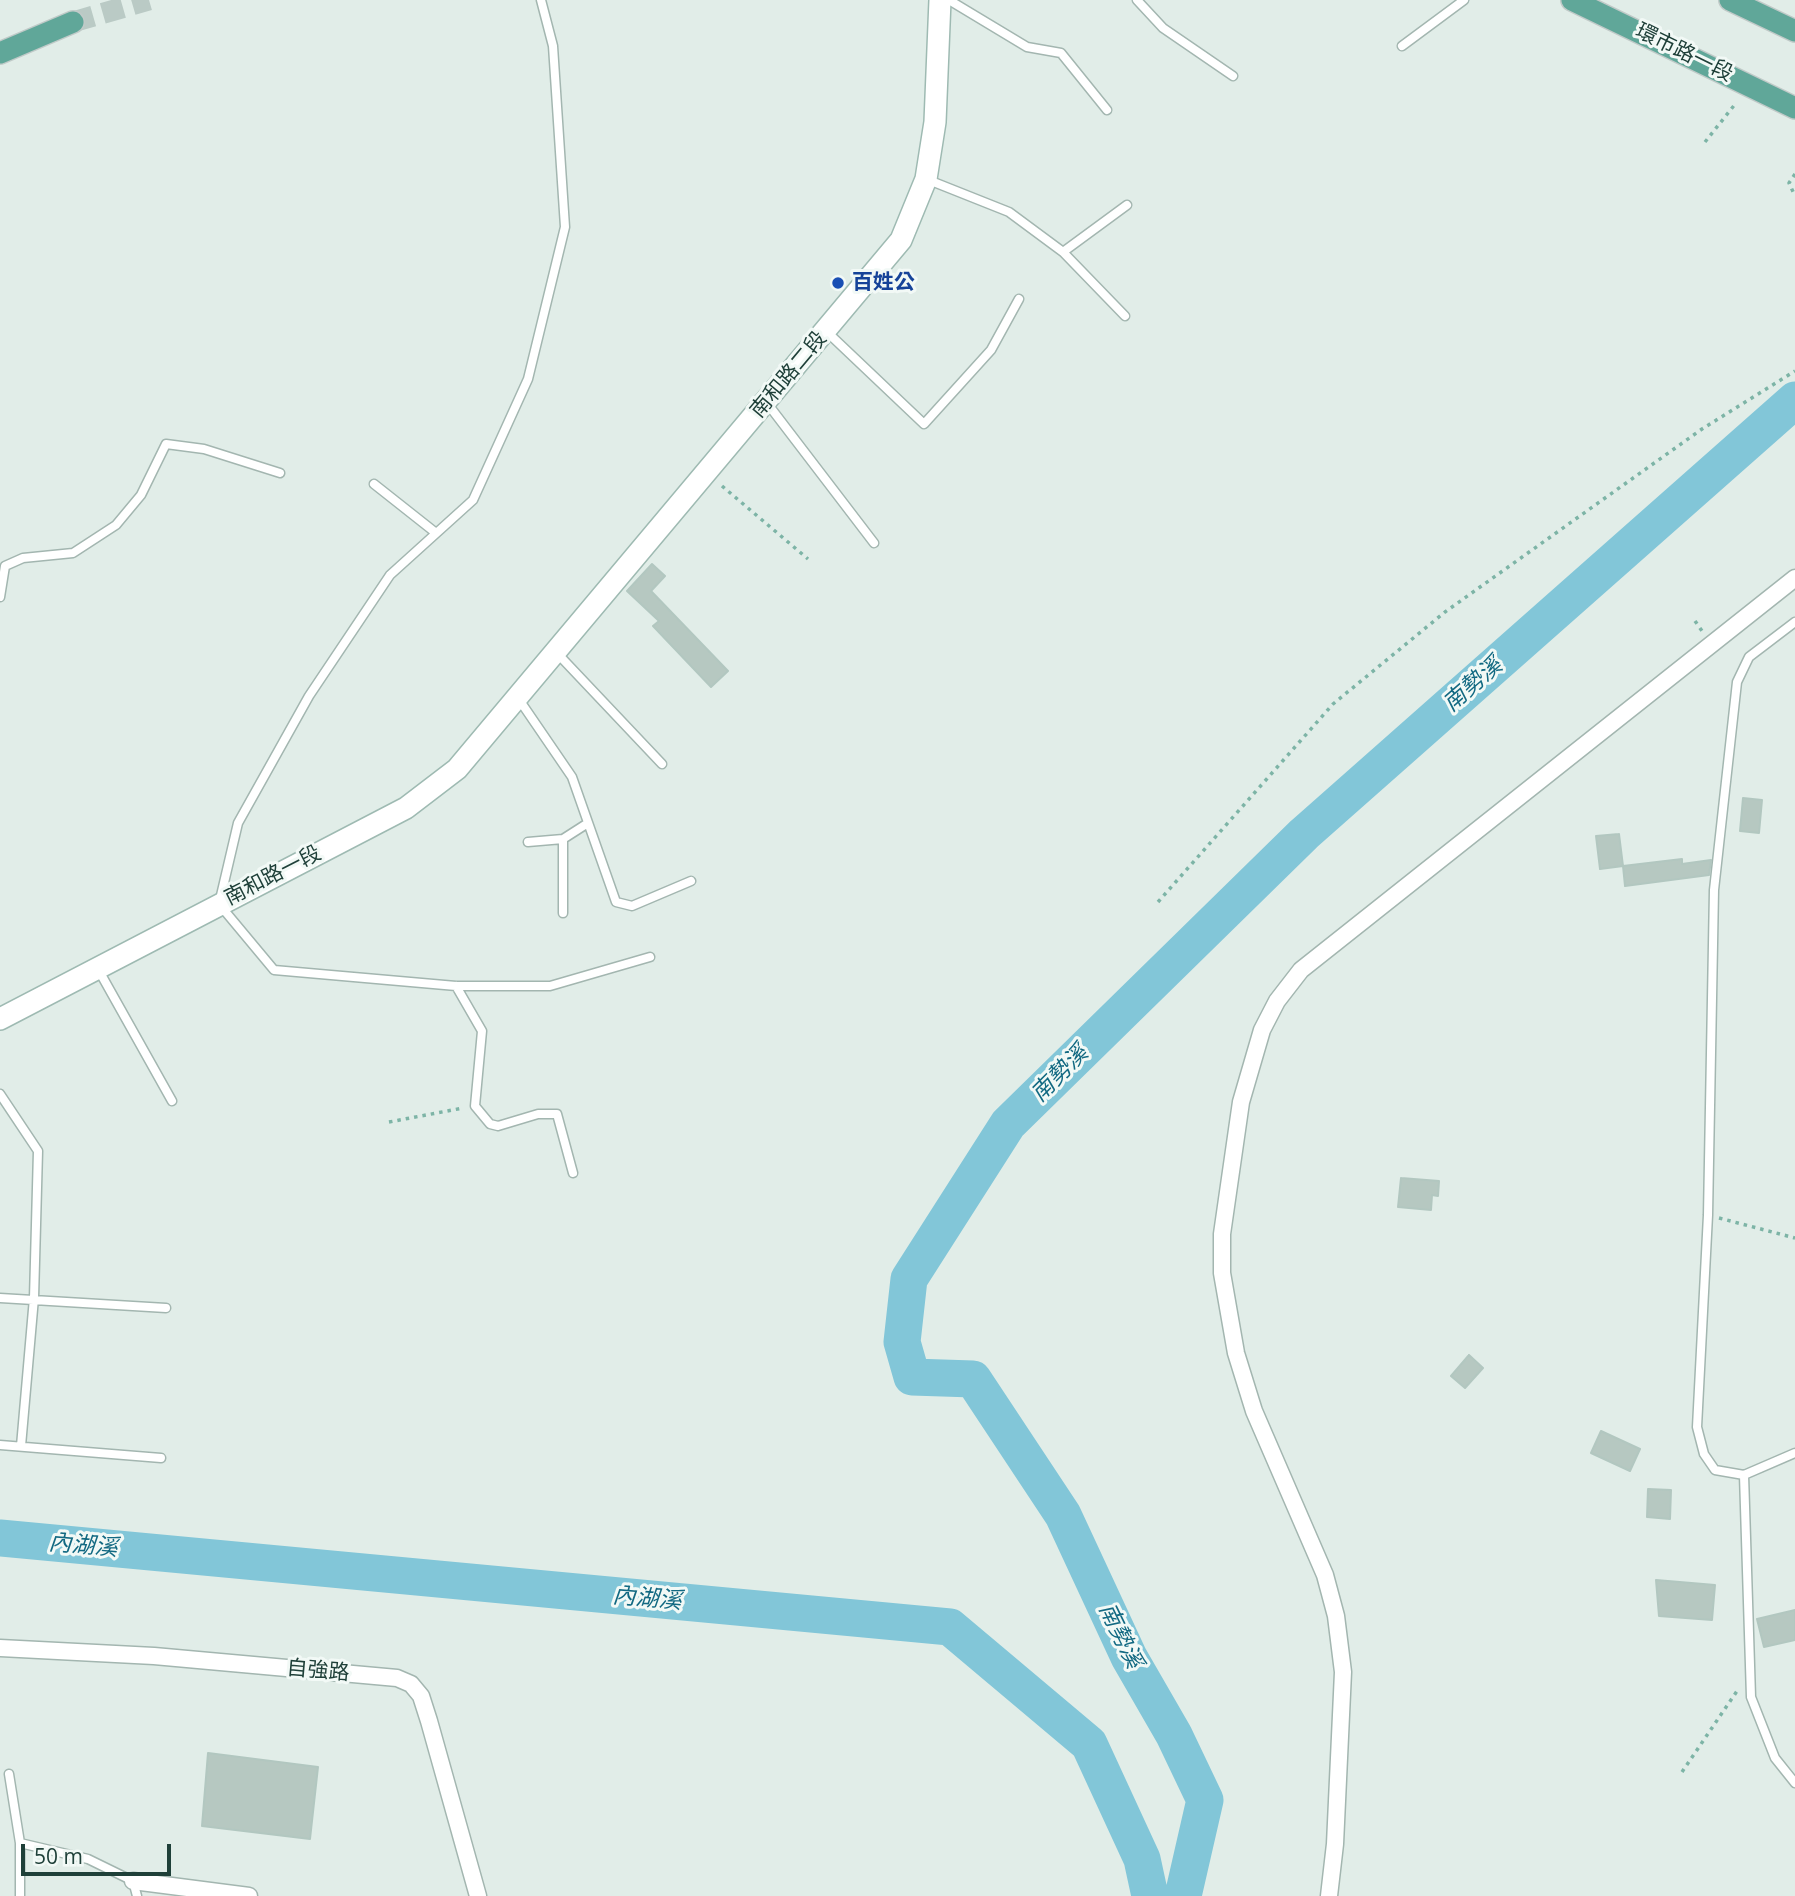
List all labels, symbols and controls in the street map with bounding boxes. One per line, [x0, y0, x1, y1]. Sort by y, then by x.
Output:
street label: 環市路一段 [1631, 19, 1737, 87]
place label: 百姓公 [852, 270, 915, 296]
marker: 百姓公 [830, 275, 846, 291]
street label: 南和路二段 [746, 327, 832, 423]
water label: 南勢溪 [1438, 652, 1508, 718]
street label: 南和路一段 [221, 841, 325, 911]
water label: 南勢溪 [1026, 1040, 1094, 1108]
water label: 內湖溪 [47, 1529, 119, 1563]
water label: 內湖溪 [611, 1582, 683, 1616]
water label: 南勢溪 [1092, 1599, 1148, 1673]
street label: 自強路 [286, 1656, 350, 1686]
scale bar [24, 1829, 175, 1873]
text: 50 m [34, 1842, 83, 1870]

